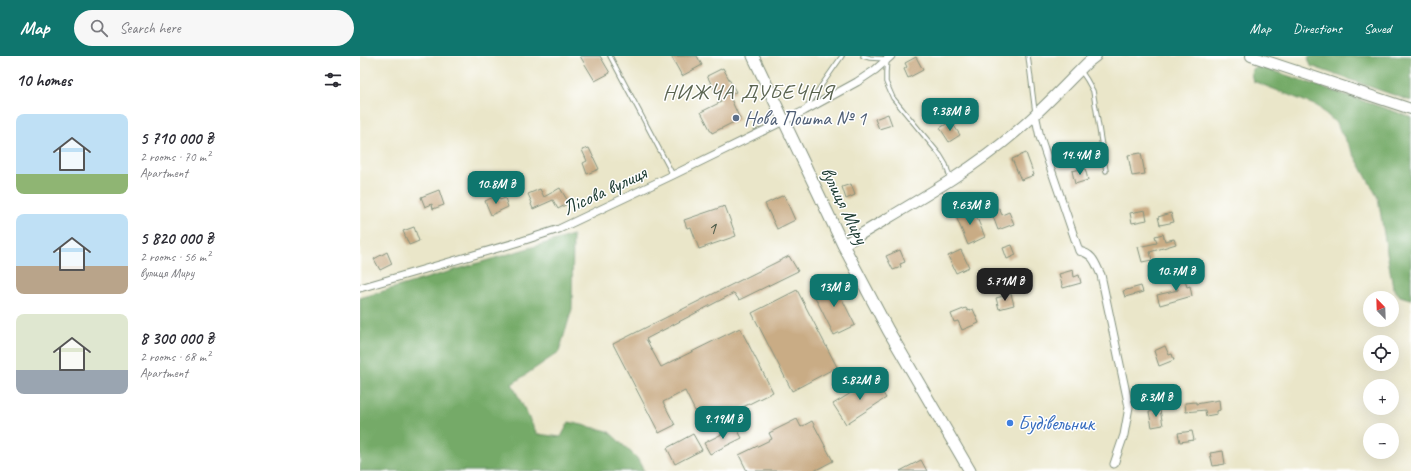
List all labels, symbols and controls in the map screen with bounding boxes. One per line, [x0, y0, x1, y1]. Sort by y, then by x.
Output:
search box [74, 10, 354, 46]
text: Map [20, 16, 50, 40]
icon: search [88, 17, 110, 39]
text: Search here [120, 19, 181, 38]
text: Map [1250, 20, 1271, 37]
text: Directions [1293, 20, 1342, 37]
text: Saved [1364, 20, 1391, 37]
icon: filters [322, 69, 344, 91]
text: 10 homes [16, 70, 72, 91]
district label: НИЖЧА ДУБЕЧНЯ [663, 78, 836, 106]
pin: 9.38M ₴ [913, 98, 987, 132]
text: 9.38M ₴ [931, 103, 969, 119]
place label: Нова Пошта № 1 [744, 106, 867, 131]
marker: Нова Пошта № 1 [731, 113, 741, 123]
text: 5 710 000 ₴ [140, 128, 213, 149]
icon: home [48, 130, 96, 178]
pin: 14.4M ₴ [1043, 142, 1117, 176]
text: 14.4M ₴ [1061, 147, 1099, 163]
text: 2 rooms · 70 m² [140, 149, 210, 165]
street label: Лісова вулиця [558, 159, 652, 221]
street label: вулиця Миру [815, 162, 875, 249]
text: Apartment [140, 165, 188, 181]
pin: 10.8M ₴ [459, 171, 533, 205]
text: 10.8M ₴ [477, 176, 515, 192]
pin: 9.63M ₴ [933, 192, 1007, 226]
text: 9.63M ₴ [951, 197, 989, 213]
house number: 1 [708, 217, 717, 239]
text: 5 820 000 ₴ [140, 228, 213, 249]
icon: home [48, 230, 96, 278]
text: 2 rooms · 56 m² [140, 249, 210, 265]
pin: 10.7M ₴ [1139, 258, 1213, 292]
text: 10.7M ₴ [1157, 263, 1195, 279]
text: вулиця Миру [140, 265, 194, 281]
pin: 5.71M ₴ [968, 268, 1042, 302]
text: 5.71M ₴ [986, 273, 1024, 289]
pin: 13M ₴ [806, 274, 862, 308]
text: 13M ₴ [819, 279, 849, 295]
north arrow [1363, 291, 1399, 327]
map controls [1363, 291, 1399, 459]
text: 8 300 000 ₴ [140, 328, 214, 349]
icon: home [48, 330, 96, 378]
button: locate [1363, 335, 1399, 371]
text: 2 rooms · 68 m² [140, 349, 210, 365]
text: Apartment [140, 365, 188, 381]
pin: 5.82M ₴ [823, 367, 897, 401]
text: 5.82M ₴ [841, 372, 879, 388]
button: + [1363, 379, 1399, 415]
pin: 8.3M ₴ [1123, 384, 1189, 418]
text: 8.3M ₴ [1140, 389, 1172, 405]
pin: 9.19M ₴ [686, 406, 760, 440]
text: 9.19M ₴ [704, 411, 742, 427]
place label: Будівельник [1018, 411, 1096, 436]
marker: Будівельник [1005, 418, 1015, 428]
button: − [1363, 423, 1399, 459]

